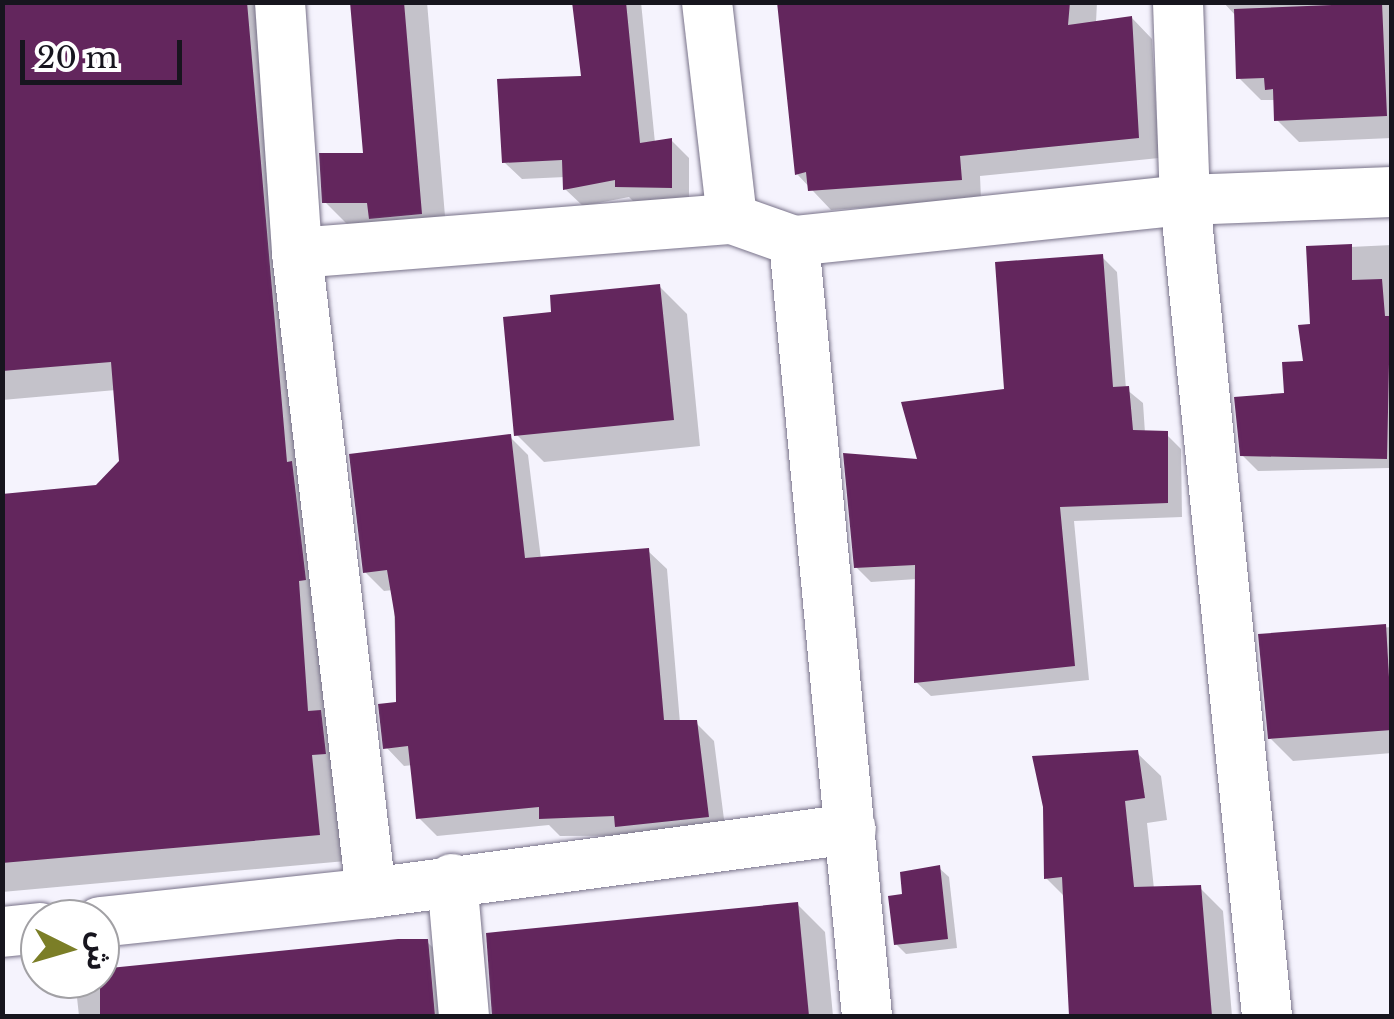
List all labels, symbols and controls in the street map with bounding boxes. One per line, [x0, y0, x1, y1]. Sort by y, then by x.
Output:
scale bar [25, 20, 188, 82]
text: 20 m [37, 39, 118, 76]
north arrow [20, 899, 120, 999]
text: ش [79, 931, 117, 972]

